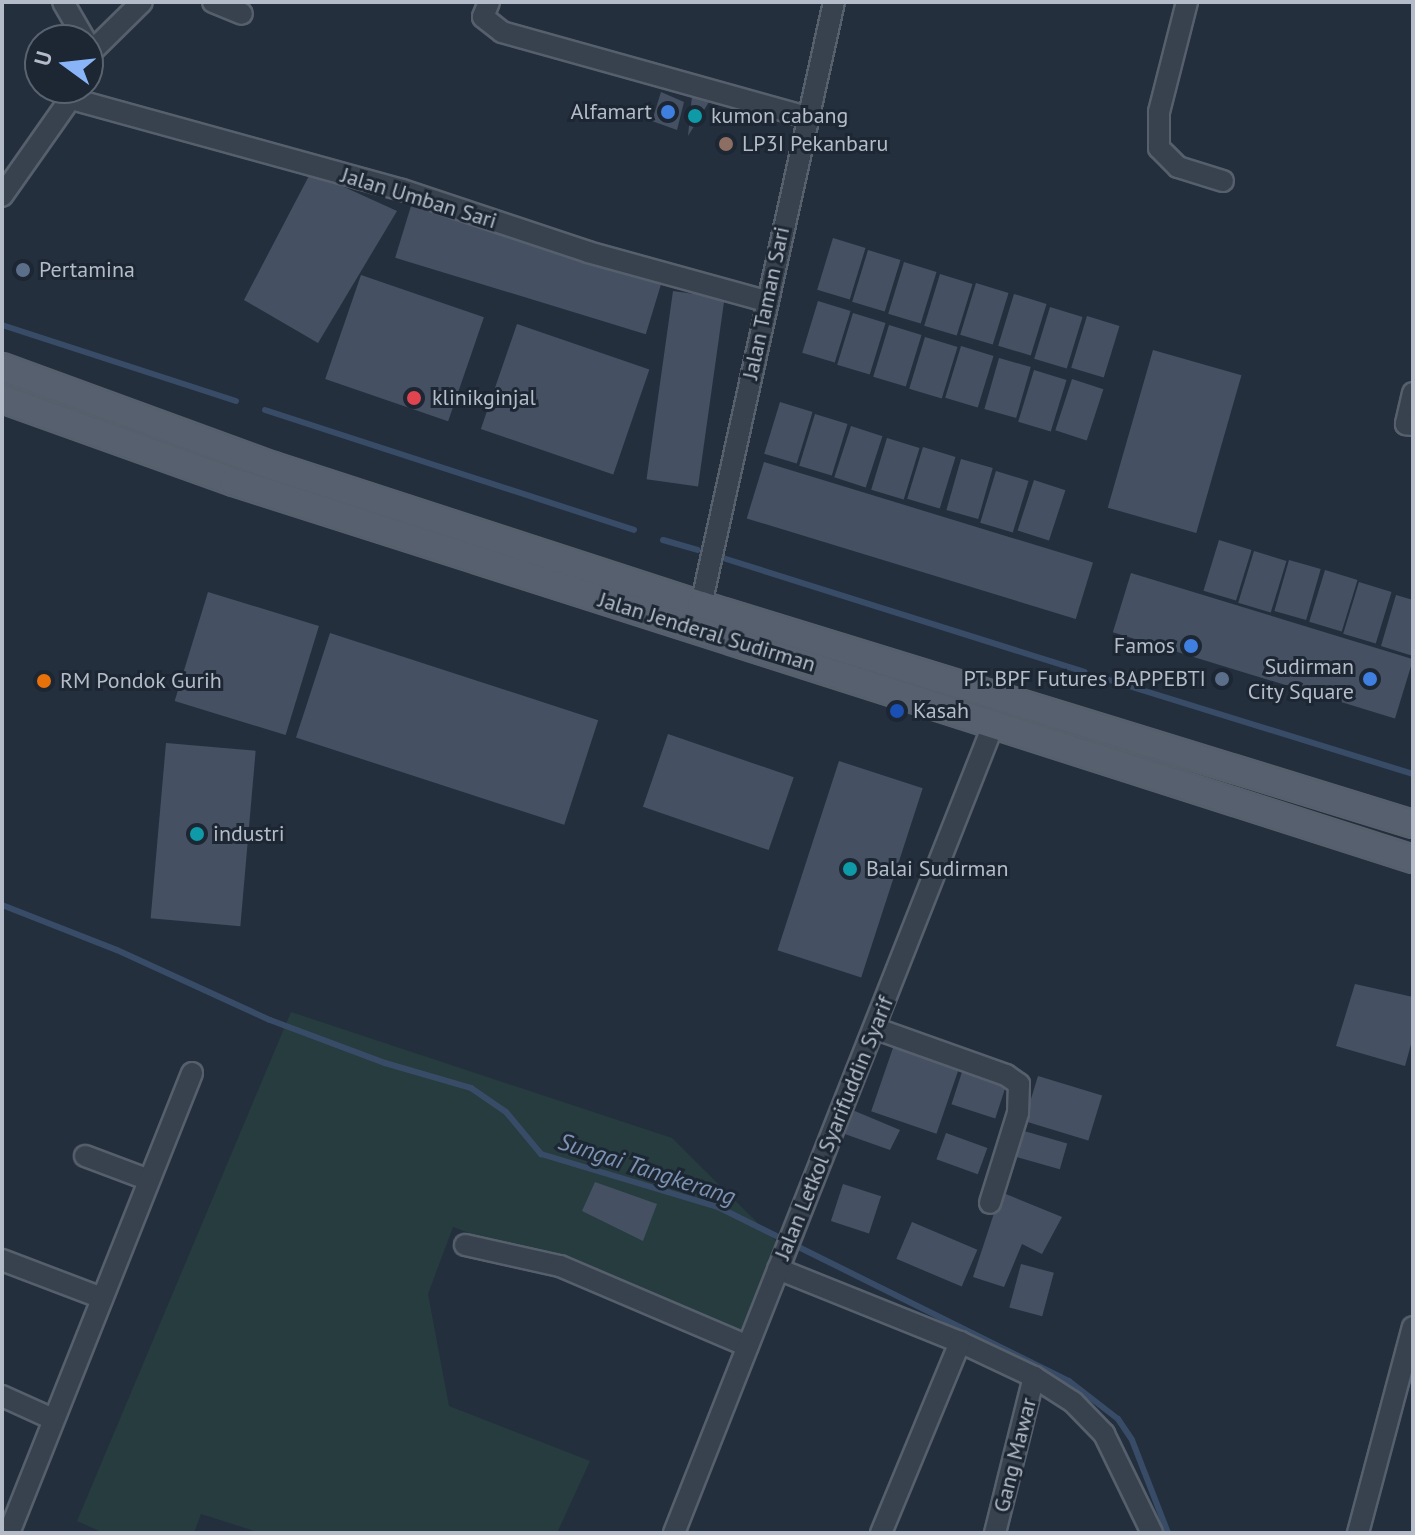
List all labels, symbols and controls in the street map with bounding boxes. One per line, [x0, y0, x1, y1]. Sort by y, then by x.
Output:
north arrow [24, 24, 104, 104]
text: U [27, 48, 58, 69]
place label: Alfamart [570, 99, 652, 125]
marker: Alfamart [659, 103, 677, 121]
place label: kumon cabang [711, 103, 848, 129]
marker: kumon cabang [686, 107, 704, 125]
place label: LP3I Pekanbaru [742, 131, 888, 157]
marker: LP3I Pekanbaru [717, 135, 735, 153]
street label: Jalan Umban Sari [338, 162, 500, 234]
street label: Jalan Taman Sari [737, 224, 795, 382]
place label: Pertamina [39, 257, 135, 283]
marker: Pertamina [14, 261, 32, 279]
place label: klinikginjal [432, 385, 536, 411]
marker: klinikginjal [403, 387, 425, 409]
street label: Jalan Jenderal Sudirman [595, 586, 819, 678]
place label: Famos [1114, 633, 1175, 659]
marker: Famos [1182, 637, 1200, 655]
place label: Sudirman City Square [1247, 653, 1354, 704]
place label: PT. BPF Futures BAPPEBTI [962, 666, 1206, 692]
place label: RM Pondok Gurih [60, 668, 222, 694]
marker: PT. BPF Futures BAPPEBTI [1213, 670, 1231, 688]
marker: Sudirman City Square [1361, 670, 1379, 688]
marker: RM Pondok Gurih [35, 672, 53, 690]
place label: Kasah [913, 698, 969, 724]
marker: Kasah [888, 702, 906, 720]
place label: industri [213, 821, 285, 847]
marker: industri [188, 825, 206, 843]
place label: Balai Sudirman [866, 856, 1008, 882]
marker: Balai Sudirman [841, 860, 859, 878]
street label: Jalan Letkol Syarifuddin Syarif [769, 993, 899, 1263]
water label: Sungai Tangkerang [554, 1127, 740, 1211]
street label: Gang Mawar [988, 1395, 1042, 1515]

